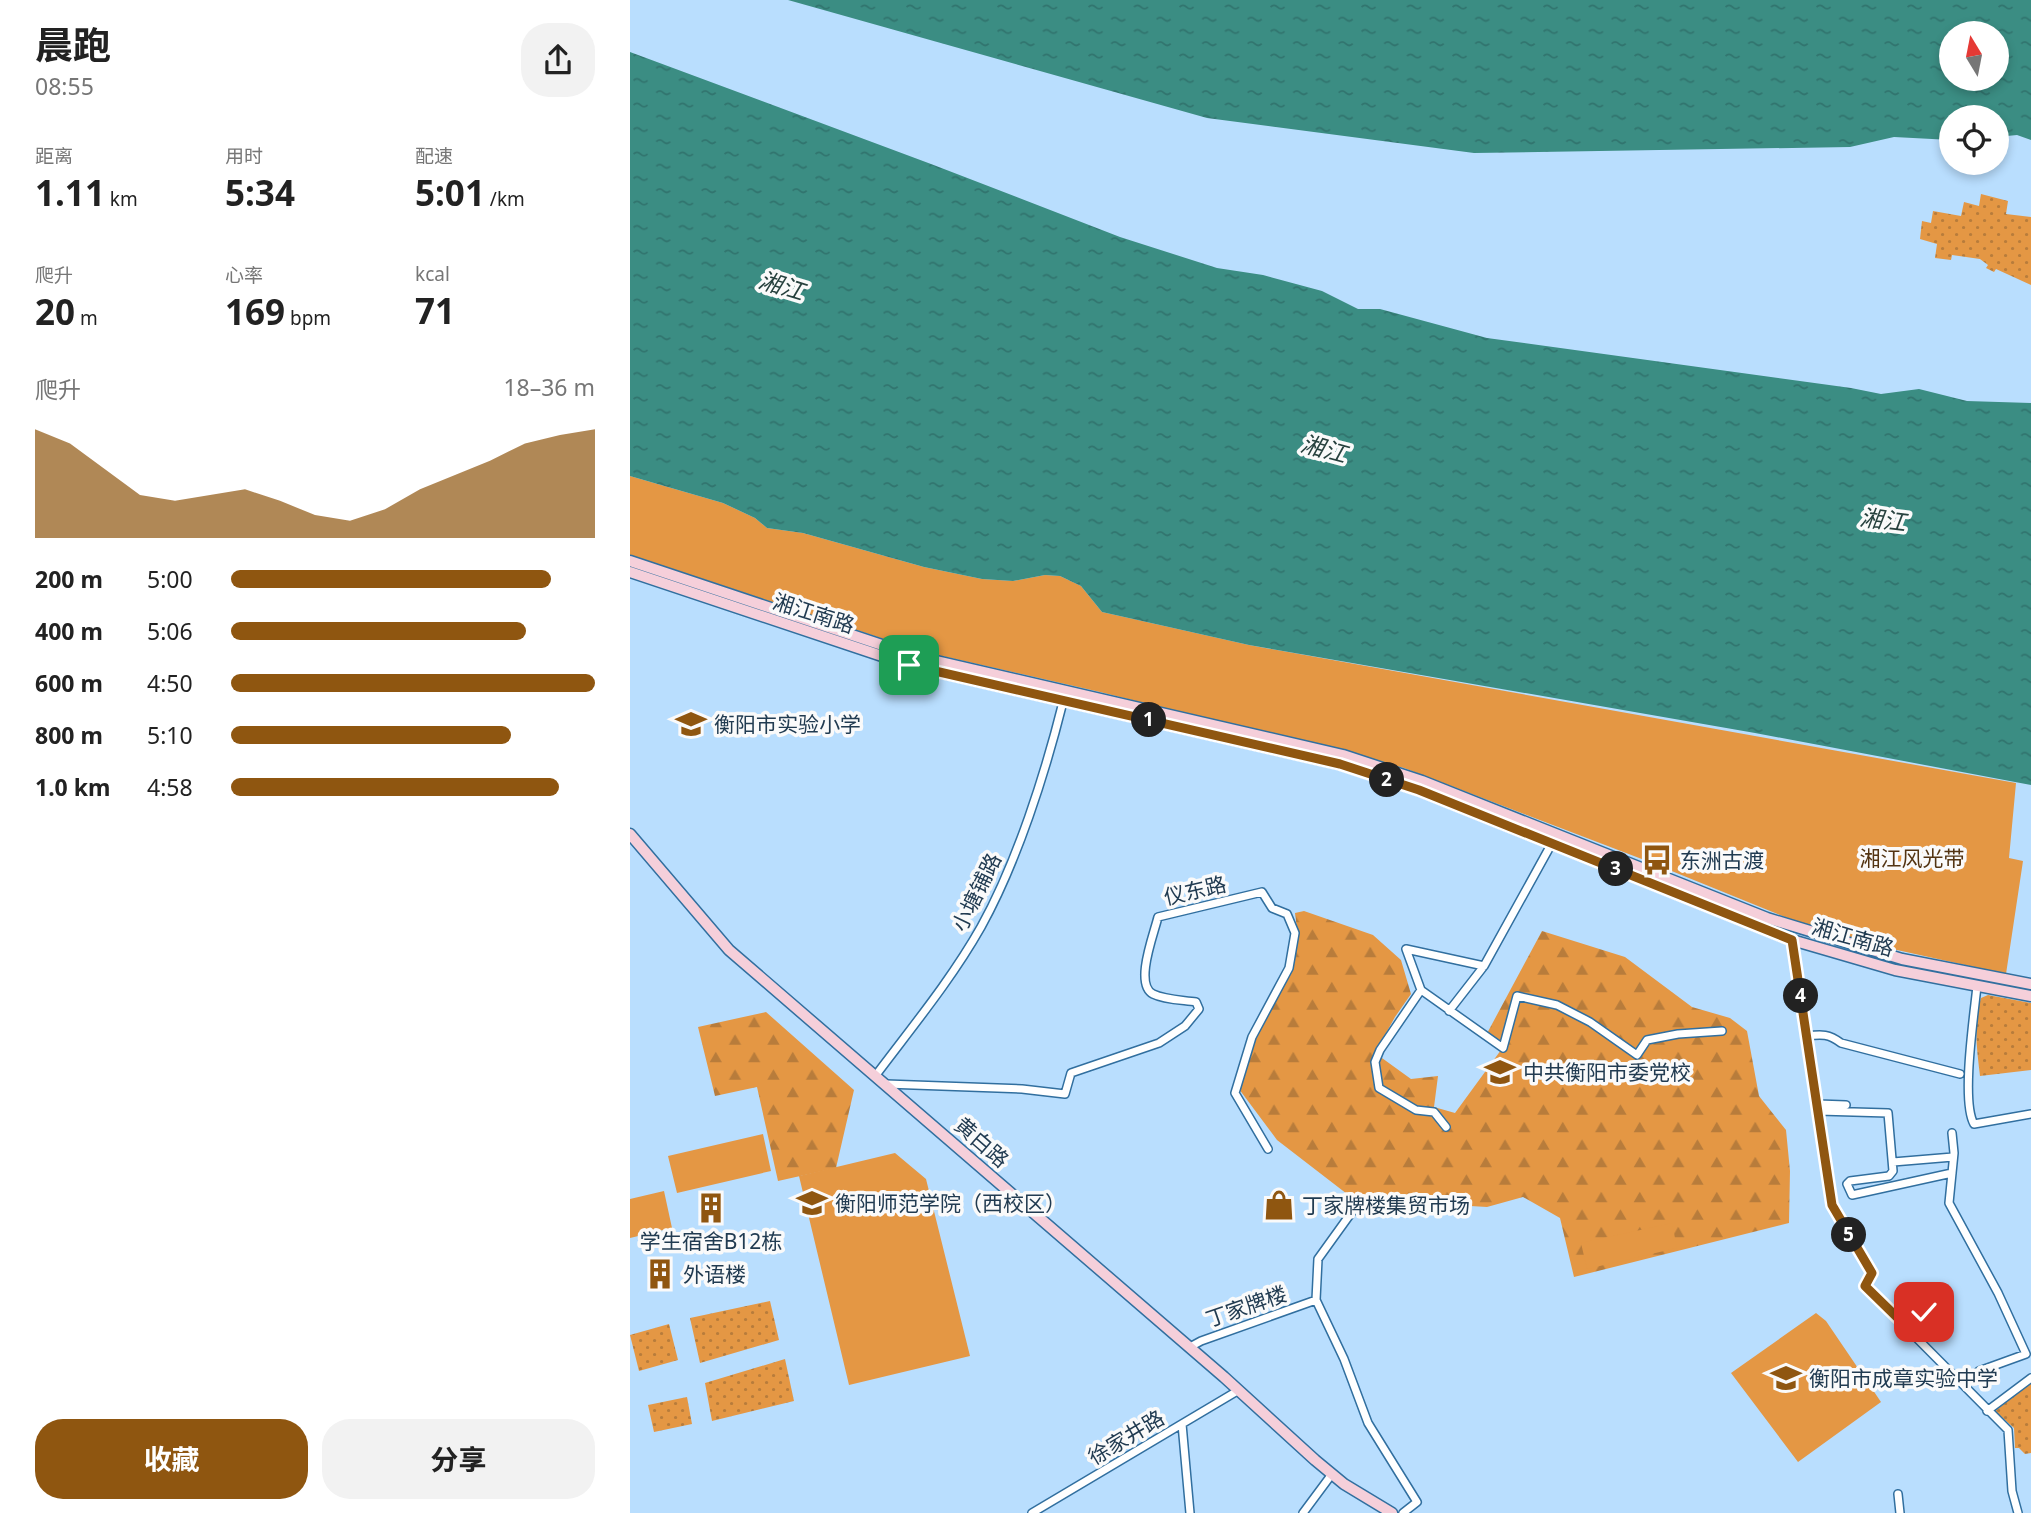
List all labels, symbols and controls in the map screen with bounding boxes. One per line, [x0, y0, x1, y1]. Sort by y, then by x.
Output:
text: 晨跑 [35, 18, 111, 70]
north arrow [1939, 21, 2009, 91]
map controls [1939, 21, 2009, 175]
button: share [521, 23, 595, 97]
text: 08:55 [35, 70, 94, 102]
button: locate [1939, 105, 2009, 175]
text: 距离 [35, 143, 73, 169]
text: 用时 [225, 143, 263, 169]
text: 配速 [415, 143, 453, 169]
text: 1.11 [35, 169, 105, 216]
text: 5:34 [225, 169, 295, 216]
text: 5:01 [415, 169, 485, 216]
text: km [105, 186, 138, 212]
text: /km [485, 186, 525, 212]
text: kcal [415, 261, 450, 287]
text: 爬升 [35, 262, 73, 288]
text: 心率 [225, 262, 263, 288]
water label: 湘江 [755, 263, 812, 308]
text: 71 [415, 287, 455, 334]
text: 20 [35, 288, 75, 335]
text: 169 [225, 288, 285, 335]
text: m [75, 305, 98, 331]
text: bpm [285, 305, 331, 331]
text: 18–36 m [503, 371, 595, 403]
text: 爬升 [35, 373, 81, 405]
water label: 湘江 [1298, 427, 1353, 470]
water label: 湘江 [1858, 500, 1911, 538]
text: 200 m [35, 563, 103, 595]
text: 5:00 [147, 563, 193, 595]
street label: 湘江南路 [770, 587, 858, 639]
text: 400 m [35, 615, 103, 647]
text: 5:06 [147, 615, 193, 647]
pin [879, 635, 939, 695]
icon: arrive [890, 646, 928, 684]
text: 600 m [35, 667, 103, 699]
text: 4:50 [147, 667, 193, 699]
pin: 1 [1132, 702, 1166, 738]
text: 1 [1143, 706, 1154, 732]
school or university icon: 衡阳市实验小学 [674, 707, 708, 741]
place label: 衡阳市实验小学 [714, 710, 861, 738]
text: 800 m [35, 719, 103, 751]
text: 5:10 [147, 719, 193, 751]
pin: 2 [1370, 762, 1404, 798]
text: 2 [1381, 766, 1392, 792]
text: 1.0 km [35, 771, 110, 803]
text: 4:58 [147, 771, 193, 803]
bus stop icon: 东洲古渡 [1640, 843, 1674, 877]
park label: 湘江风光带 [1860, 844, 1965, 872]
place label: 东洲古渡 [1680, 846, 1764, 874]
street label: 小塘铺路 [945, 848, 1007, 936]
pin: 3 [1598, 852, 1634, 886]
text: 3 [1610, 855, 1621, 881]
street label: 仪东路 [1161, 869, 1229, 911]
street label: 湘江南路 [1809, 912, 1897, 962]
pin: 4 [1784, 978, 1818, 1014]
text: 4 [1795, 982, 1806, 1008]
school or university icon: 中共衡阳市委党校 [1483, 1055, 1517, 1089]
place label: 中共衡阳市委党校 [1523, 1058, 1691, 1086]
street label: 黄白路 [949, 1111, 1015, 1173]
school or university icon: 衡阳师范学院（西校区） [795, 1186, 829, 1220]
shop icon: 丁家牌楼集贸市场 [1262, 1188, 1296, 1222]
place label: 衡阳师范学院（西校区） [835, 1189, 1066, 1217]
building icon: 学生宿舍B12栋 [694, 1191, 728, 1225]
place label: 丁家牌楼集贸市场 [1302, 1191, 1470, 1219]
pin: 5 [1832, 1218, 1866, 1252]
text: 5 [1843, 1221, 1854, 1247]
place label: 学生宿舍B12栋 [640, 1227, 782, 1255]
building icon: 外语楼 [643, 1257, 677, 1291]
place label: 外语楼 [683, 1260, 746, 1288]
street label: 丁家牌楼 [1202, 1279, 1290, 1333]
pin [1894, 1282, 1954, 1342]
icon: check [1905, 1293, 1943, 1331]
school or university icon: 衡阳市成章实验中学 [1769, 1361, 1803, 1395]
place label: 衡阳市成章实验中学 [1809, 1364, 1998, 1392]
street label: 徐家井路 [1083, 1403, 1169, 1471]
button: 收藏 [35, 1419, 308, 1499]
button: 分享 [322, 1419, 595, 1499]

